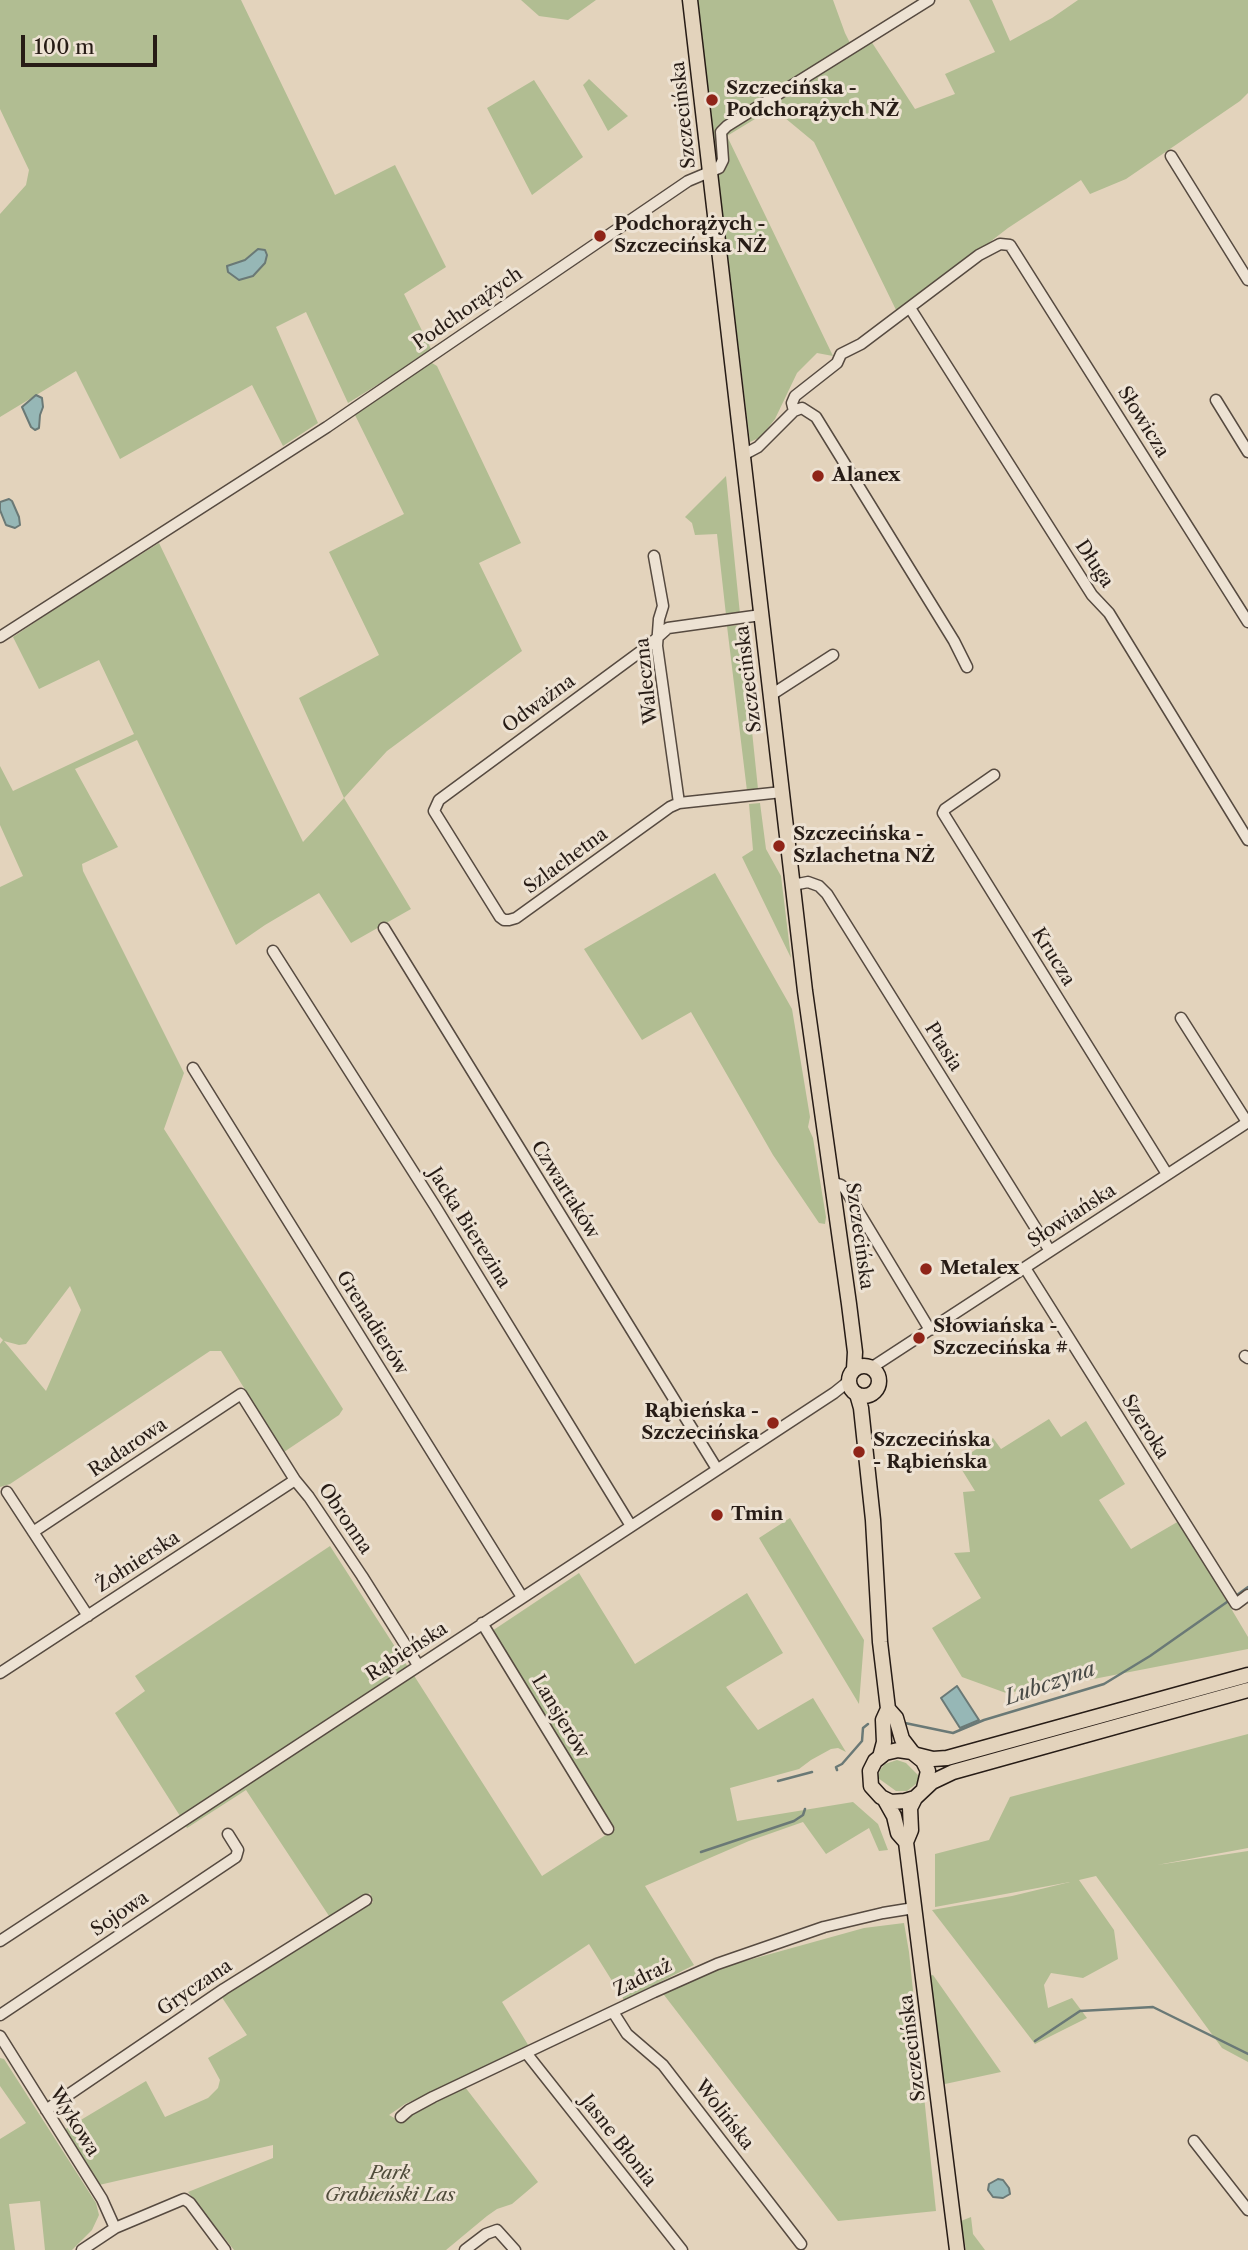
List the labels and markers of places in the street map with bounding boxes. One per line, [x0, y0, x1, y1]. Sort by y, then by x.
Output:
place label: Szczecińska - Podchorążych NŻ [726, 78, 899, 122]
marker: Szczecińska - Podchorążych NŻ [704, 92, 720, 108]
place label: Podchorążych - Szczecińska NŻ [614, 214, 767, 258]
marker: Podchorążych - Szczecińska NŻ [592, 228, 608, 244]
place label: Alanex [832, 465, 900, 487]
marker: Alanex [810, 468, 826, 484]
place label: Szczecińska - Szlachetna NŻ [793, 824, 935, 868]
marker: Szczecińska - Szlachetna NŻ [771, 838, 787, 854]
place label: Metalex [940, 1258, 1019, 1280]
marker: Metalex [918, 1261, 934, 1277]
place label: Słowiańska - Szczecińska # [933, 1316, 1068, 1360]
marker: Słowiańska - Szczecińska # [911, 1330, 927, 1346]
place label: Rąbieńska - Szczecińska [641, 1401, 759, 1445]
marker: Rąbieńska - Szczecińska [765, 1415, 781, 1431]
place label: Szczecińska - Rąbieńska [873, 1430, 991, 1474]
marker: Szczecińska - Rąbieńska [851, 1444, 867, 1460]
place label: Tmin [731, 1504, 783, 1526]
marker: Tmin [709, 1507, 725, 1523]

